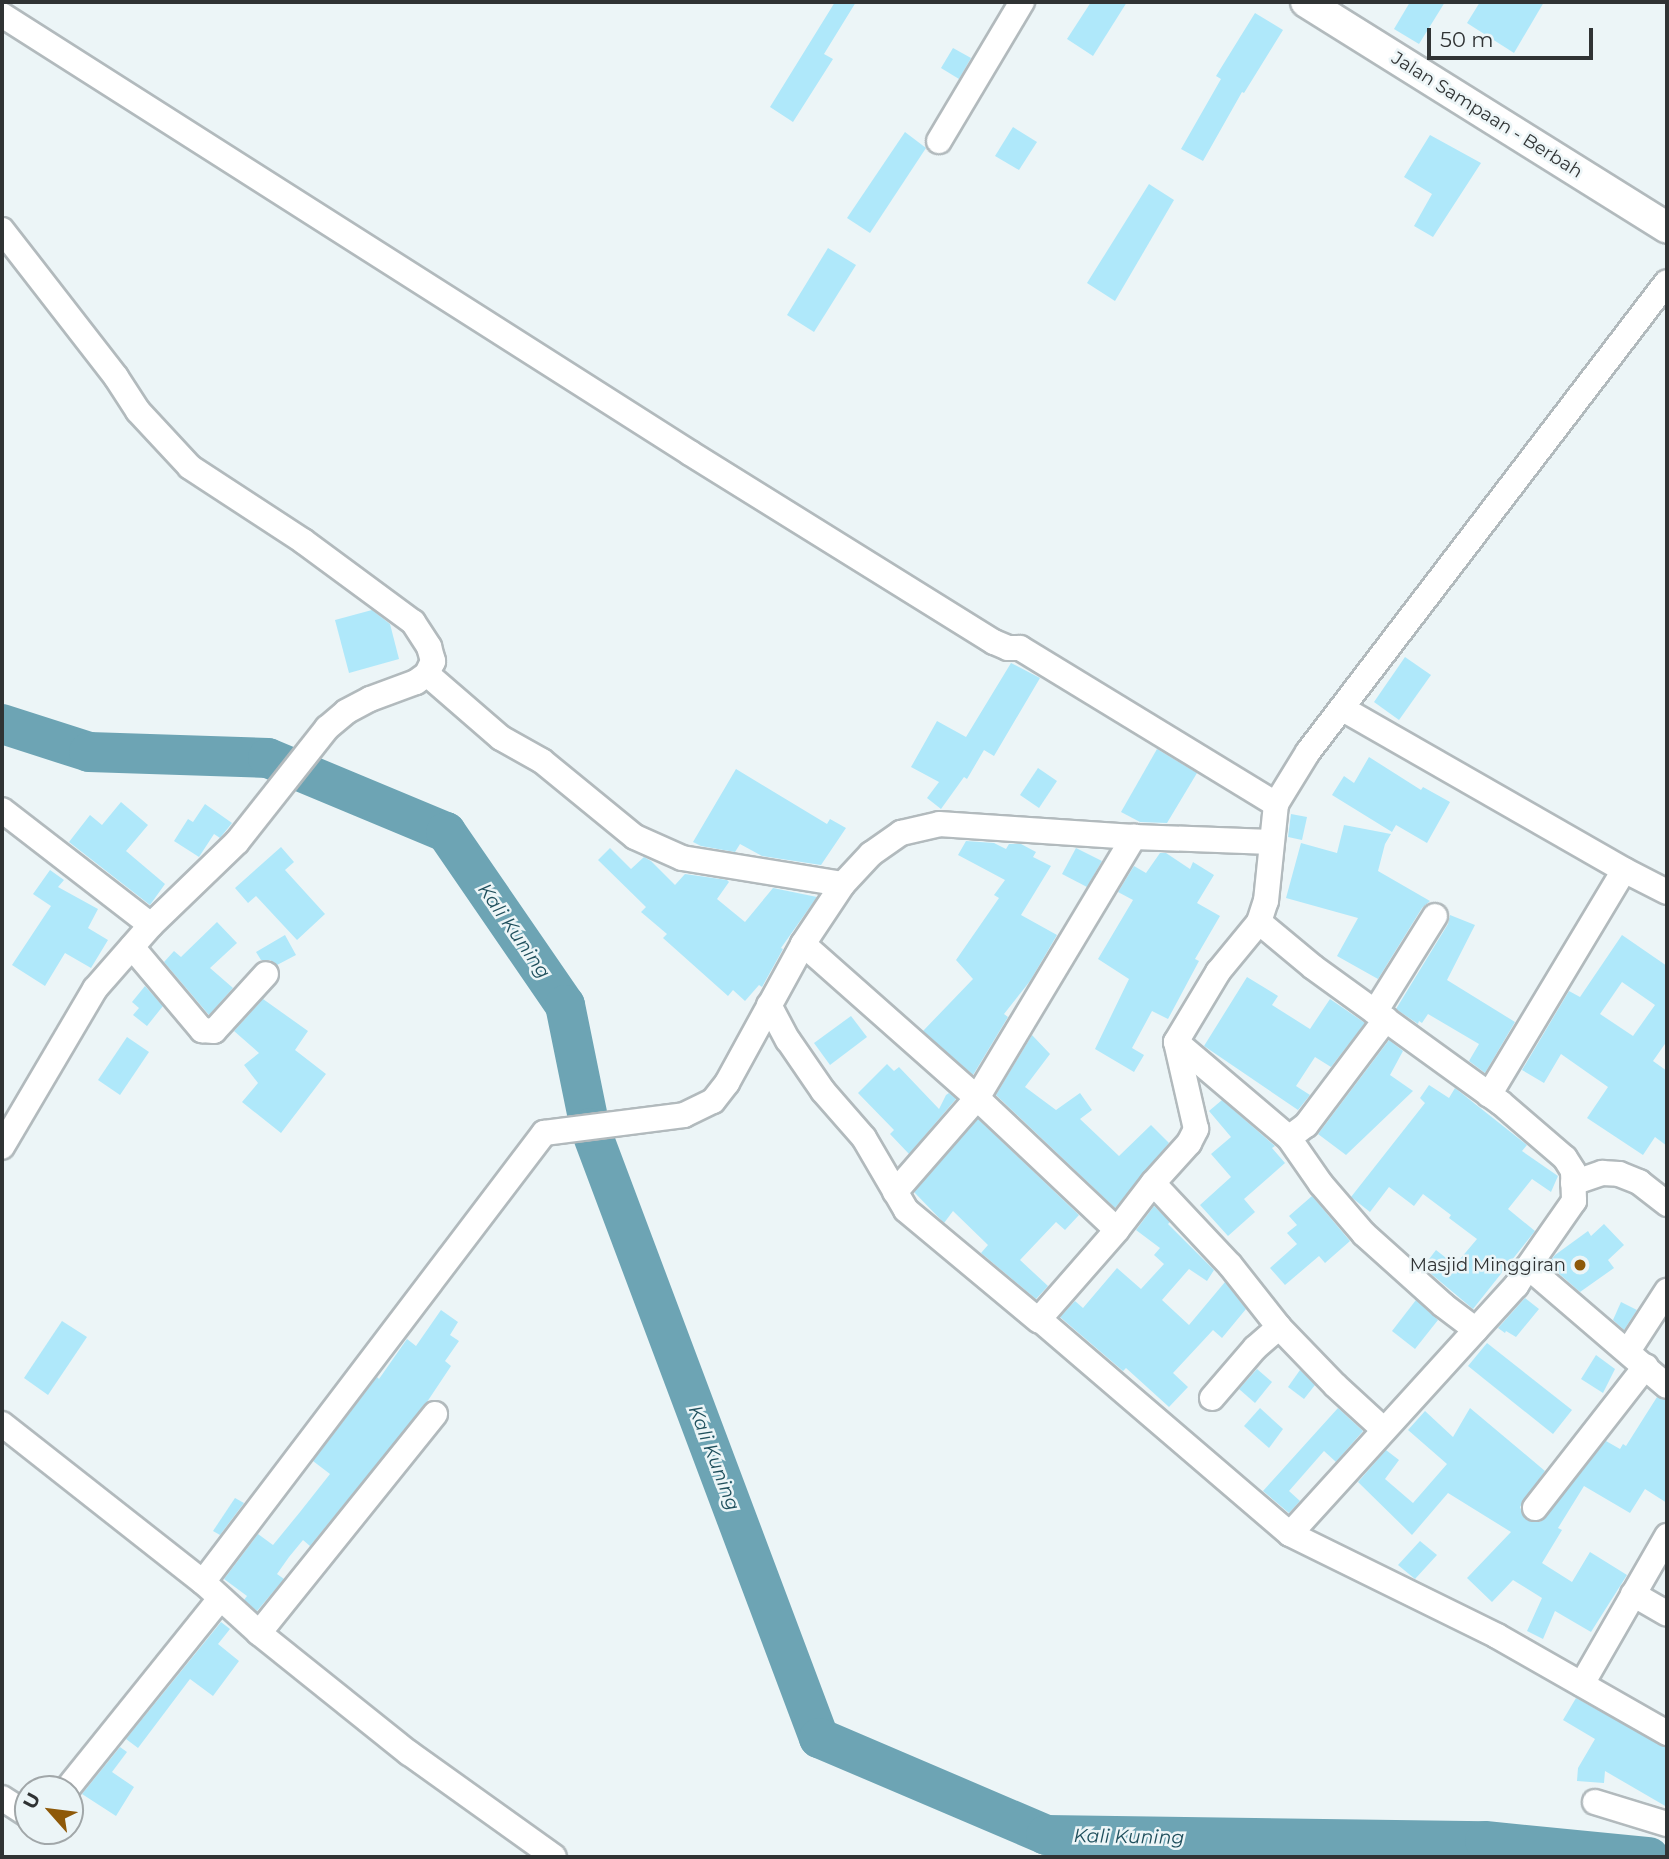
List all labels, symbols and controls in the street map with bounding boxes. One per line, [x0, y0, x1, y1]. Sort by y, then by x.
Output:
scale bar [1431, 14, 1597, 58]
text: 50 m [1440, 27, 1494, 52]
street label: Jalan Sampaan - Berbah [1388, 47, 1586, 183]
water label: Kali Kuning [473, 879, 555, 983]
place label: Masjid Minggiran [1410, 1254, 1566, 1276]
marker: Masjid Minggiran [1572, 1257, 1588, 1273]
water label: Kali Kuning [683, 1402, 745, 1514]
north arrow [14, 1775, 84, 1845]
text: U [18, 1789, 45, 1813]
water label: Kali Kuning [1073, 1825, 1185, 1849]

